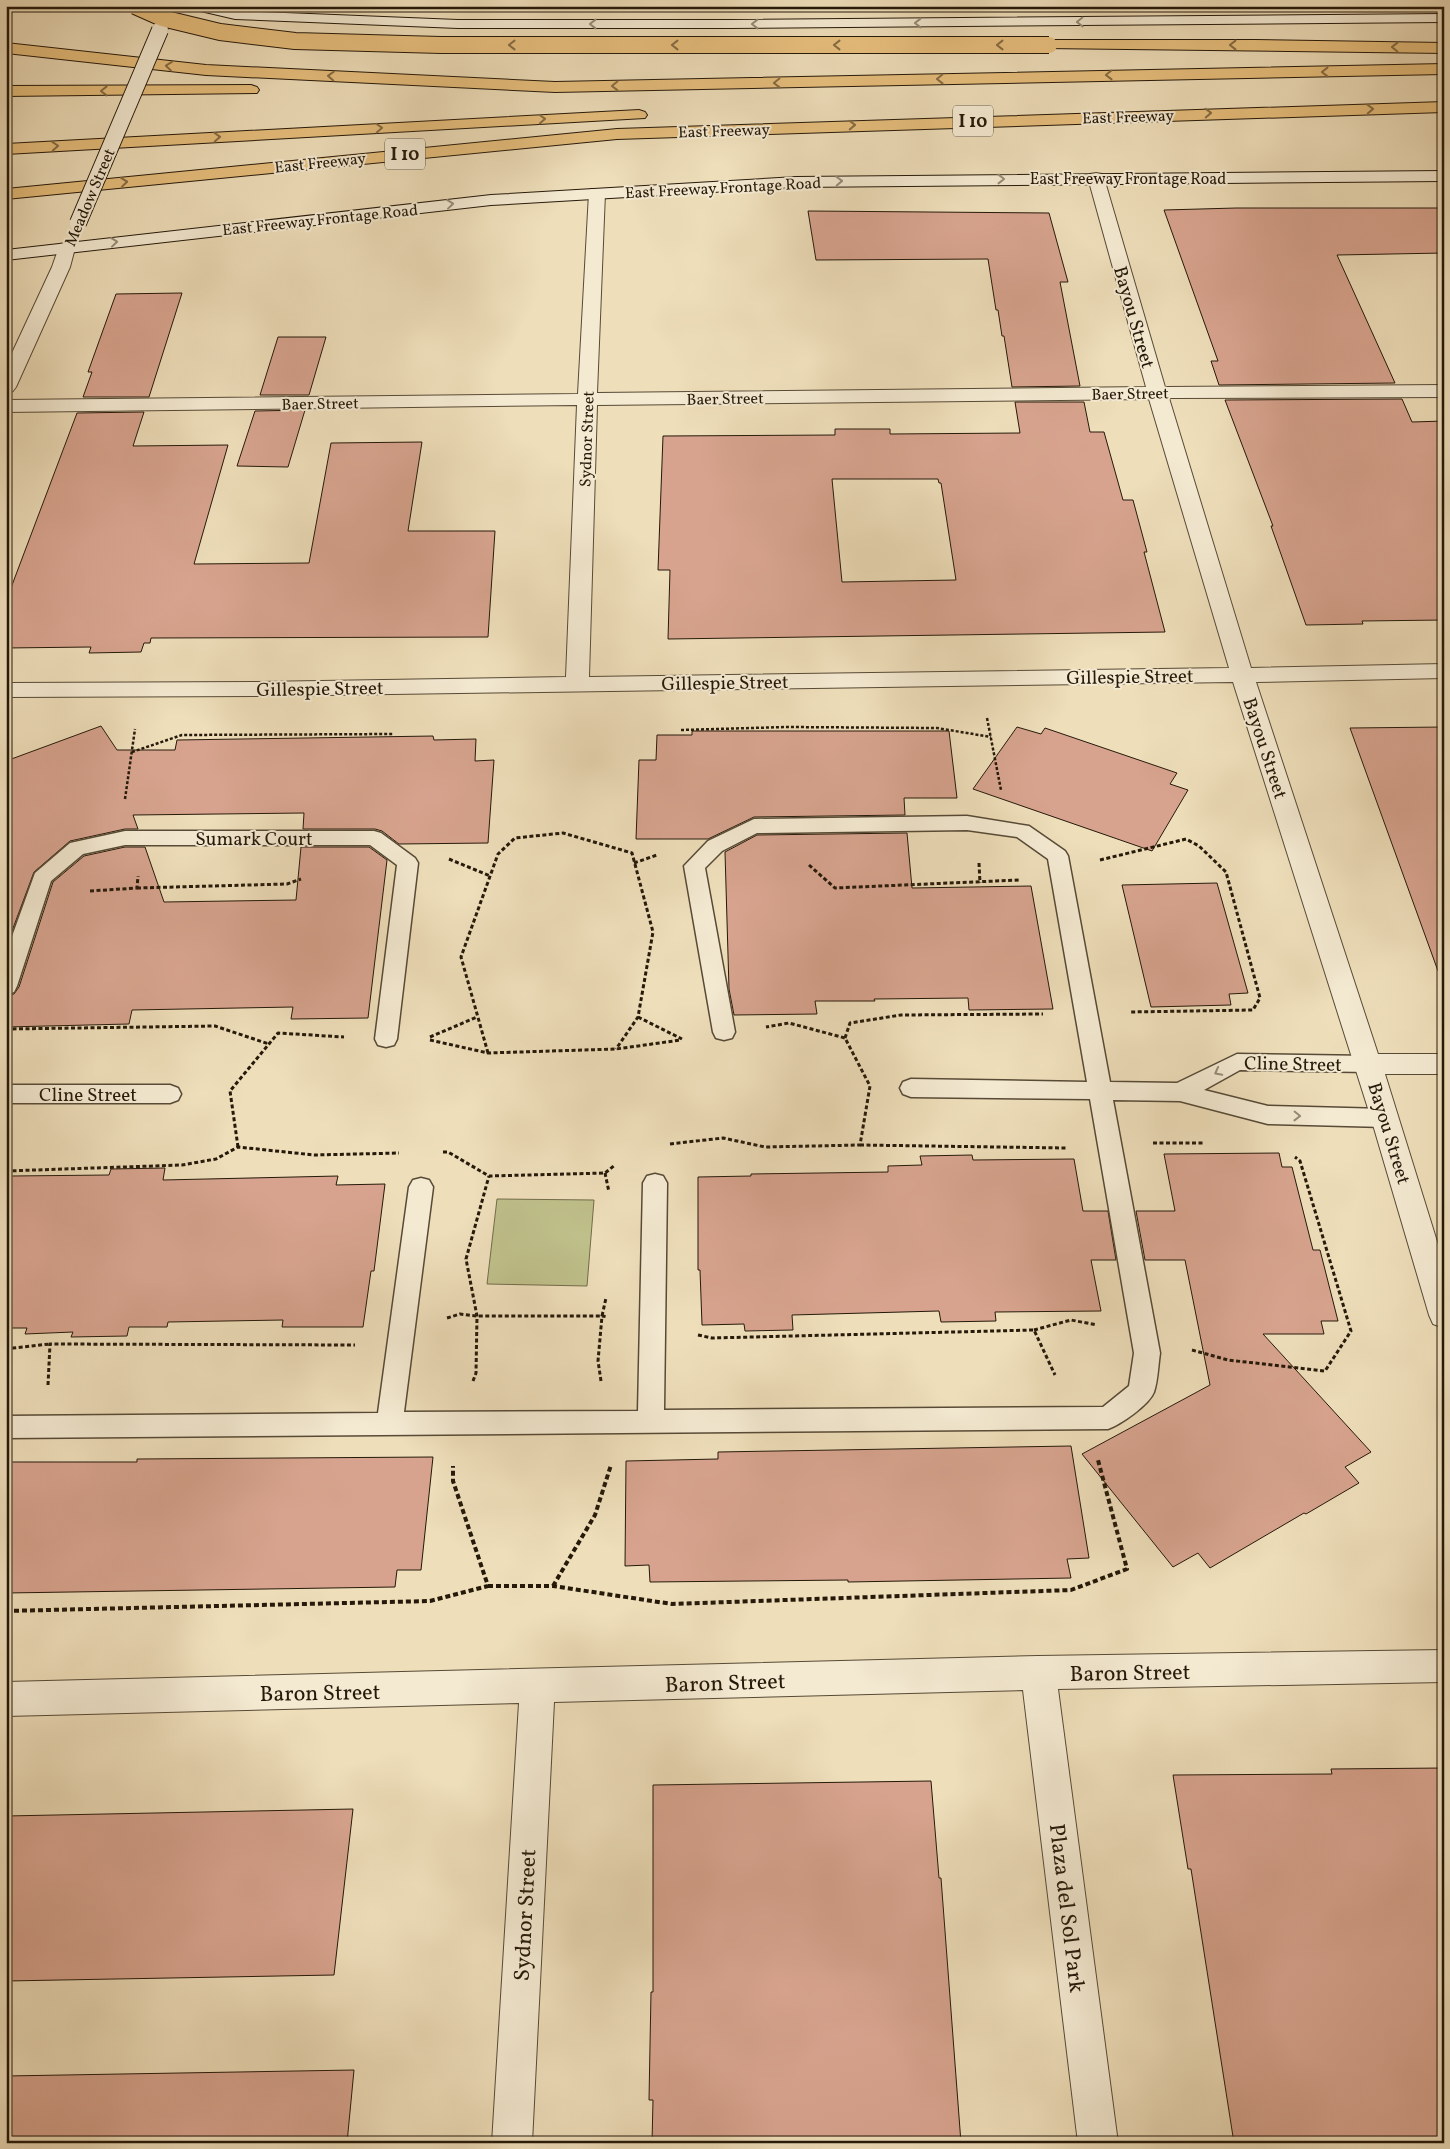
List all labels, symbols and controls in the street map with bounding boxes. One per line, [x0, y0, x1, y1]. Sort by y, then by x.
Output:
one-way arrow [1076, 16, 1084, 27]
one-way arrow [913, 18, 921, 28]
one-way arrow [588, 19, 596, 29]
one-way arrow [751, 19, 758, 29]
one-way arrow [508, 40, 516, 50]
one-way arrow [671, 40, 678, 50]
one-way arrow [833, 40, 841, 50]
one-way arrow [996, 40, 1004, 50]
one-way arrow [1228, 40, 1236, 50]
one-way arrow [1391, 42, 1398, 52]
one-way arrow [165, 61, 173, 72]
one-way arrow [1321, 67, 1328, 77]
one-way arrow [1105, 70, 1112, 80]
one-way arrow [327, 71, 335, 82]
one-way arrow [936, 74, 944, 84]
one-way arrow [773, 78, 781, 88]
one-way arrow [611, 81, 618, 91]
one-way arrow [99, 86, 107, 96]
one-way arrow [1366, 103, 1374, 114]
road number: I 10 [953, 105, 993, 136]
street label: East Freeway [1082, 105, 1175, 131]
one-way arrow [1204, 108, 1212, 118]
one-way arrow [538, 113, 546, 124]
street label: East Freeway [678, 119, 771, 145]
one-way arrow [849, 120, 857, 131]
one-way arrow [376, 122, 384, 133]
one-way arrow [214, 132, 221, 142]
road number: I 10 [385, 138, 425, 170]
one-way arrow [51, 141, 59, 152]
street label: Meadow Street [60, 145, 122, 250]
street label: East Freeway [273, 148, 367, 180]
street label: East Freeway Frontage Road [1030, 169, 1226, 191]
street label: East Freeway Frontage Road [624, 173, 822, 205]
one-way arrow [998, 174, 1006, 184]
one-way arrow [836, 176, 843, 186]
one-way arrow [121, 177, 129, 188]
one-way arrow [446, 199, 454, 210]
street label: East Freeway Frontage Road [221, 200, 419, 242]
one-way arrow [111, 237, 119, 248]
street label: Bayou Street [1106, 263, 1160, 372]
street label: Baer Street [1091, 383, 1169, 407]
street label: Baer Street [686, 388, 764, 412]
street label: Sydnor Street [575, 390, 601, 488]
street label: Baer Street [281, 393, 359, 417]
street label: Gillespie Street [1066, 664, 1194, 692]
street label: Gillespie Street [661, 670, 789, 698]
street label: Gillespie Street [256, 676, 384, 704]
street label: Bayou Street [1235, 695, 1293, 803]
street label: Sumark Court [195, 827, 313, 853]
street label: Cline Street [1244, 1051, 1342, 1079]
one-way arrow [1214, 1066, 1223, 1076]
street label: Bayou Street [1360, 1079, 1416, 1188]
street label: Cline Street [39, 1083, 137, 1109]
one-way arrow [1294, 1111, 1301, 1121]
street label: Baron Street [1069, 1658, 1191, 1691]
street label: Baron Street [664, 1667, 786, 1702]
street label: Baron Street [259, 1678, 381, 1711]
street label: Plaza del Sol Park [1040, 1822, 1091, 1995]
street label: Sydnor Street [508, 1848, 545, 1982]

